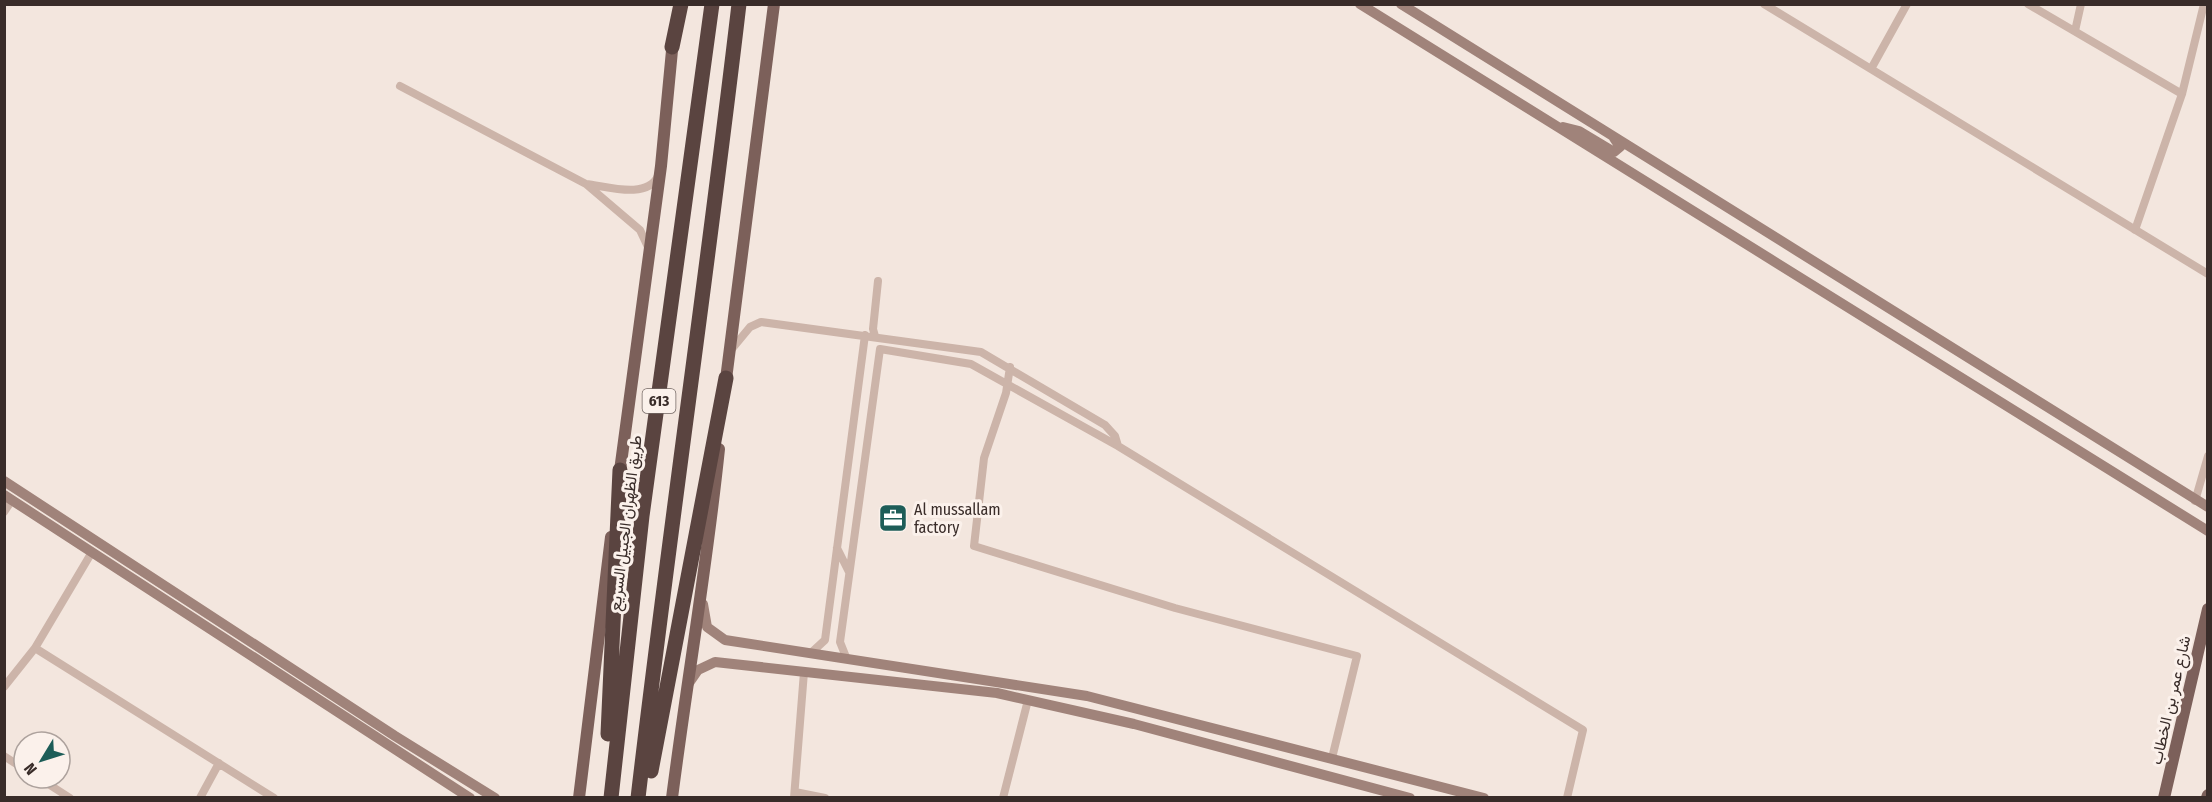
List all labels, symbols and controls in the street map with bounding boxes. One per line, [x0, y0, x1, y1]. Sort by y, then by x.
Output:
road number: 613 [642, 389, 676, 413]
street label: طريق الظهران الجبيل السريع [605, 434, 648, 612]
place label: Al mussallam factory [914, 500, 1001, 537]
office icon: Al mussallam factory [877, 502, 909, 534]
street label: شارع عمر بن الخطاب [2146, 634, 2196, 767]
north arrow [12, 730, 72, 790]
text: N [20, 759, 41, 779]

